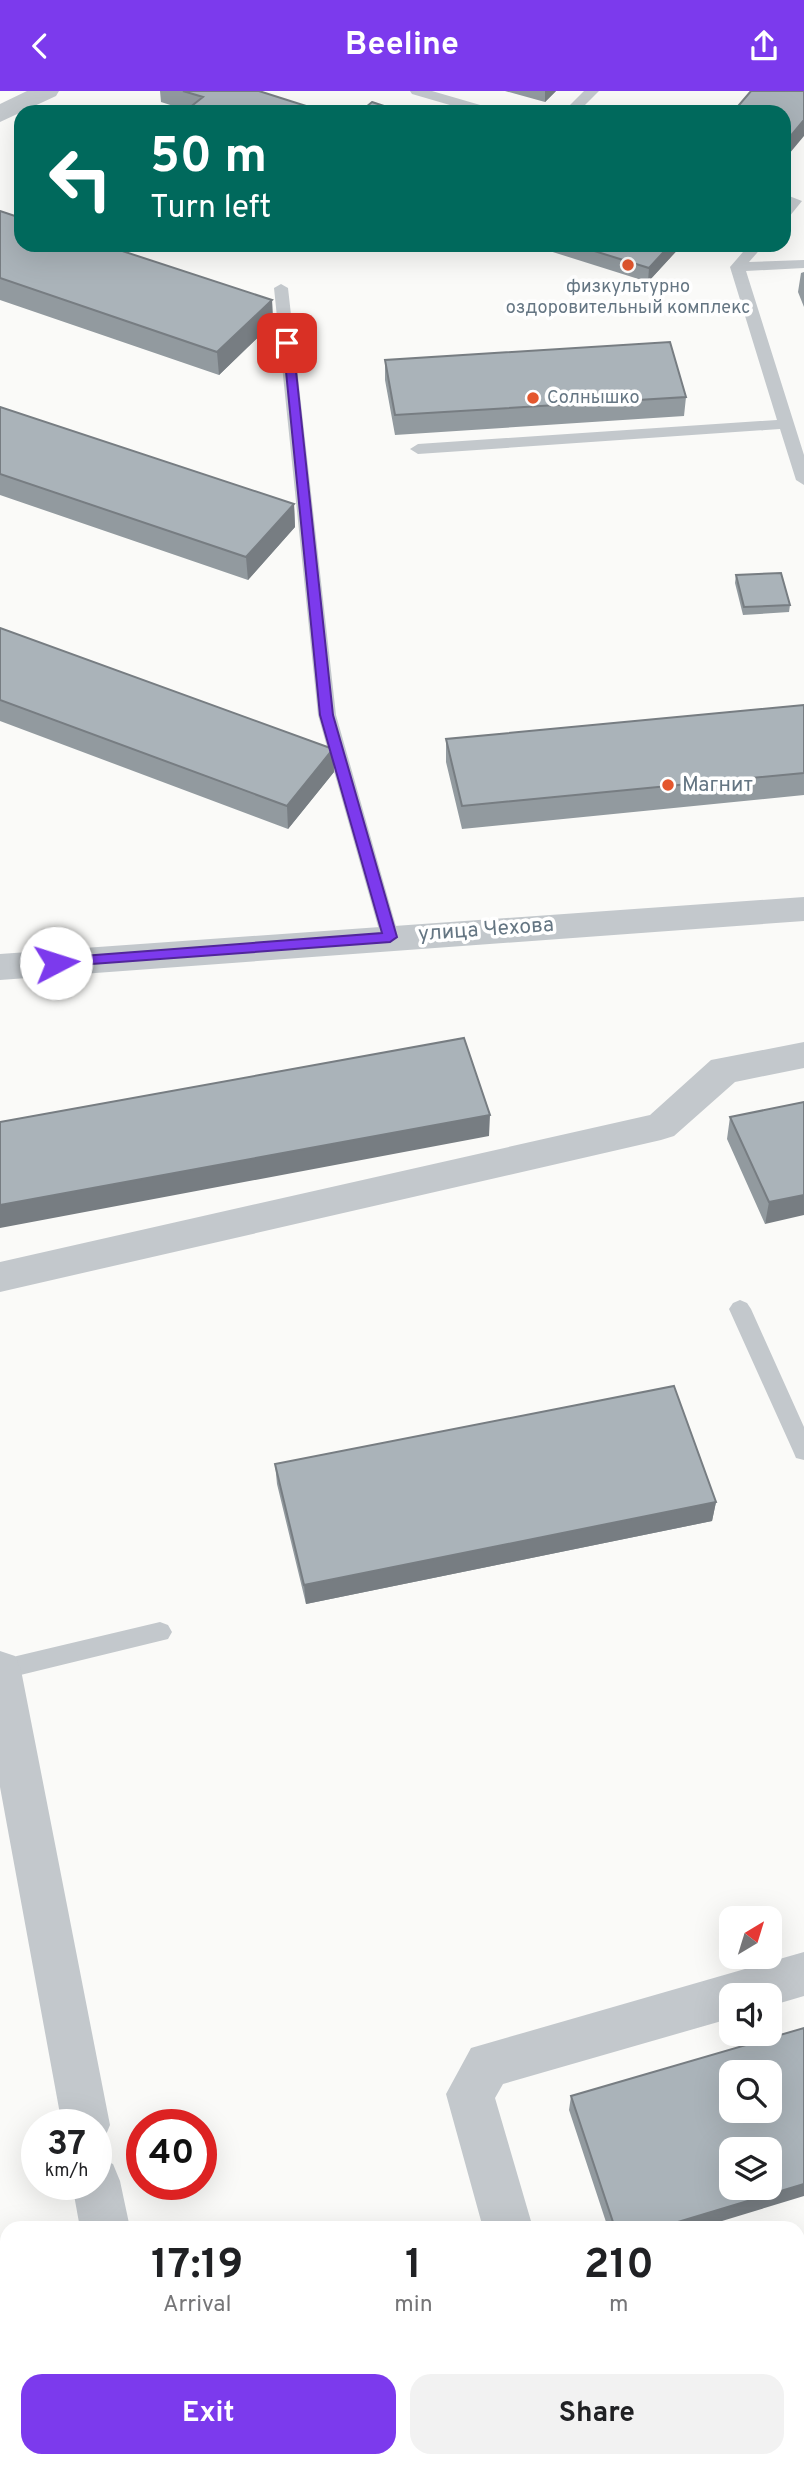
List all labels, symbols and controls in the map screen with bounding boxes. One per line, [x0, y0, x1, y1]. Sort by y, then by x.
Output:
text: Beeline [345, 26, 459, 66]
icon: back [21, 27, 59, 65]
icon: share [745, 27, 783, 65]
text: 50 m [150, 128, 267, 190]
icon: left [35, 133, 126, 224]
text: Turn left [150, 189, 271, 229]
marker: физкультурно оздоровительный комплекс [620, 257, 636, 273]
place label: физкультурно оздоровительный комплекс [506, 276, 750, 320]
pin [257, 313, 317, 373]
icon: arrive [268, 324, 306, 362]
place label: Солнышко [547, 387, 640, 410]
marker: Солнышко [525, 390, 541, 406]
place label: Магнит [682, 772, 753, 799]
marker: Магнит [660, 777, 676, 793]
street label: улица Чехова [417, 912, 555, 948]
position arrow [19, 926, 93, 1000]
north arrow [719, 1906, 782, 1969]
map controls [719, 1906, 782, 2200]
button: sound [719, 1983, 782, 2046]
button: search [719, 2060, 782, 2123]
speed limit sign: 40 [126, 2109, 217, 2200]
text: 37 [47, 2123, 86, 2167]
button: layers [719, 2137, 782, 2200]
text: km/h [45, 2160, 88, 2183]
text: 17:19 [151, 2240, 243, 2293]
text: 1 [405, 2240, 422, 2293]
text: 210 [584, 2240, 654, 2293]
text: Arrival [163, 2291, 231, 2320]
text: min [394, 2291, 433, 2320]
text: m [609, 2291, 629, 2320]
button: Exit [21, 2374, 396, 2454]
button: Share [410, 2374, 784, 2454]

